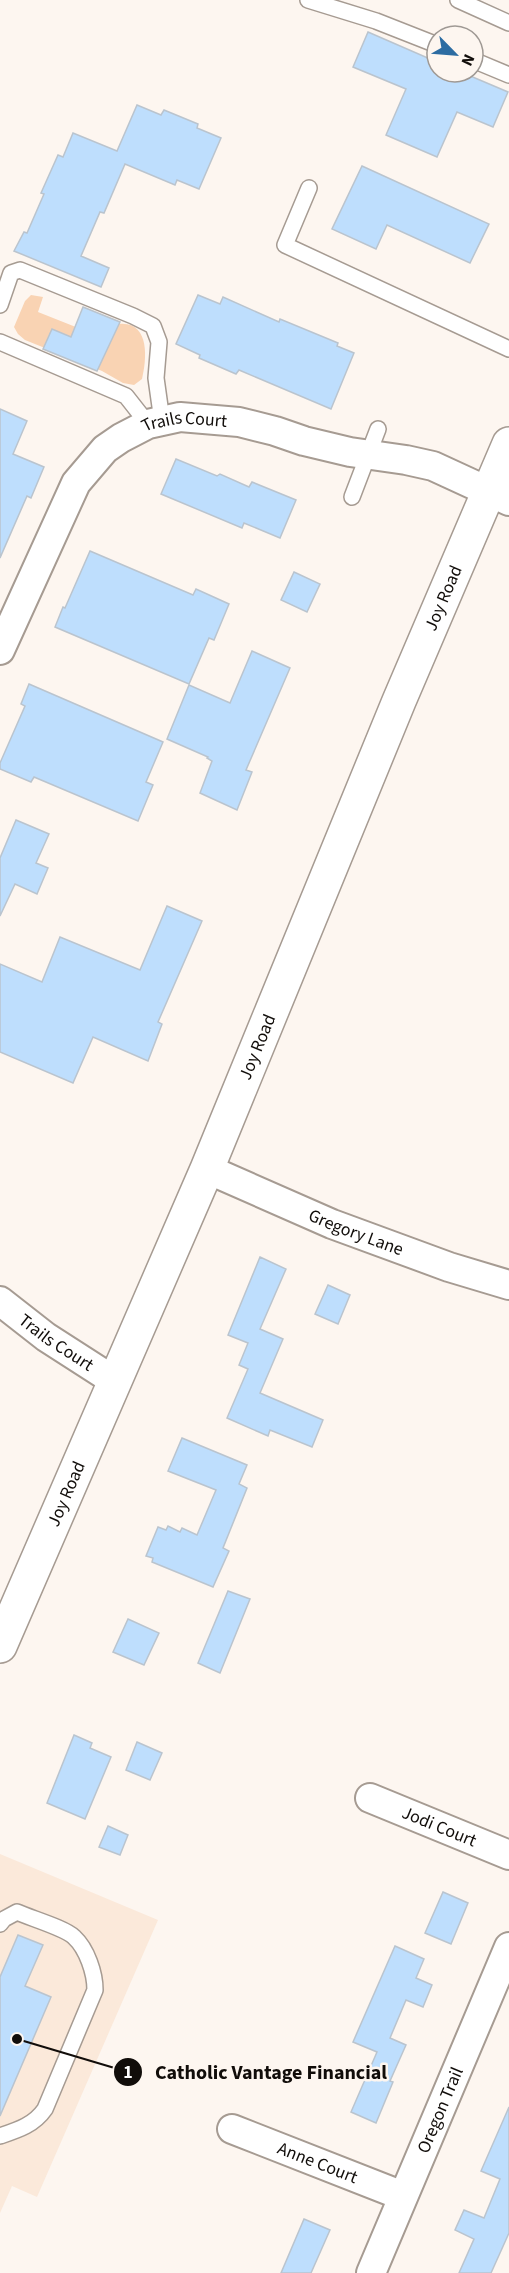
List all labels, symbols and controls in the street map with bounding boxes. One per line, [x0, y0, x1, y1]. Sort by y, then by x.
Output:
north arrow [425, 24, 485, 84]
text: N [455, 50, 480, 69]
street label: Trails Court [137, 404, 228, 438]
street label: Joy Road [418, 561, 468, 635]
street label: Joy Road [232, 1010, 282, 1084]
street label: Gregory Lane [305, 1203, 407, 1262]
street label: Trails Court [14, 1308, 99, 1377]
street label: Joy Road [41, 1457, 91, 1530]
street label: Jodi Court [398, 1800, 481, 1853]
callout: Catholic Vantage Financial [113, 2053, 399, 2091]
text: Catholic Vantage Financial [155, 2059, 387, 2087]
text: 1 [123, 2060, 133, 2085]
street label: Oregon Trail [411, 2063, 469, 2157]
street label: Anne Court [274, 2136, 361, 2190]

